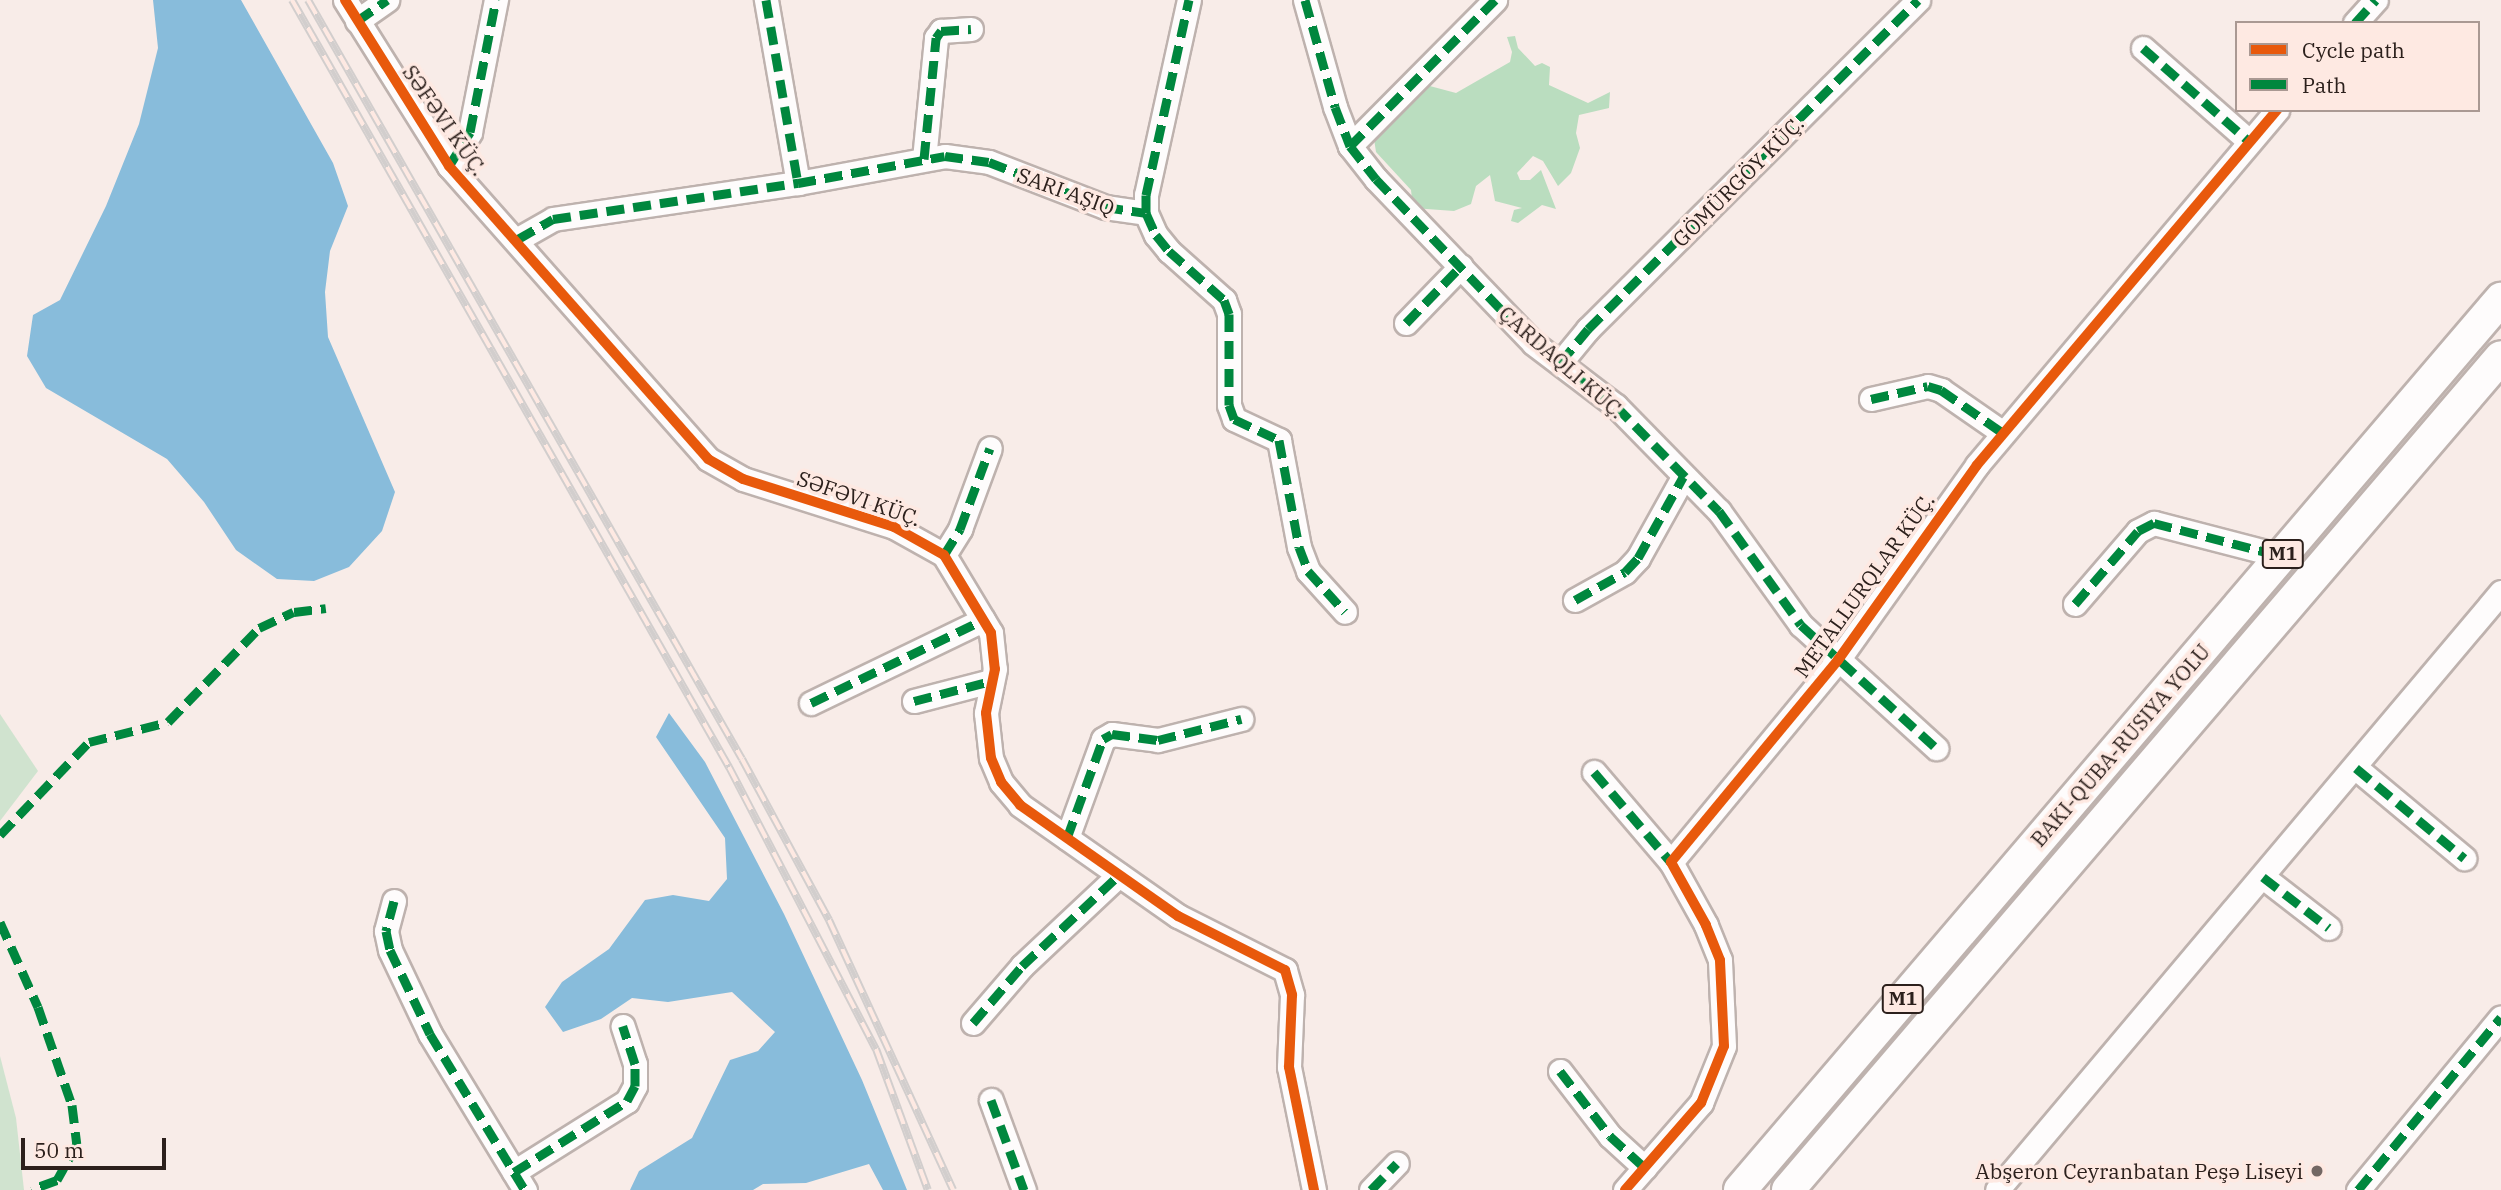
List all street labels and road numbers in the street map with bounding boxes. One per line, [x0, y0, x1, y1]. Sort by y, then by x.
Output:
street label: SƏFƏVI KÜÇ. [398, 60, 492, 180]
street label: GÖMÜRGÖY KÜÇ. [1667, 110, 1809, 252]
street label: SARI AŞIQ [1014, 162, 1118, 220]
street label: ÇARDAQLI KÜÇ. [1494, 301, 1630, 423]
street label: SƏFƏVI KÜÇ. [794, 465, 924, 531]
street label: METALLURQLAR KÜÇ. [1789, 488, 1939, 682]
road number: M1 [2260, 538, 2306, 569]
street label: BAKI-QUBA-RUSIYA YOLU [2025, 639, 2215, 851]
road number: M1 [1880, 984, 1926, 1015]

